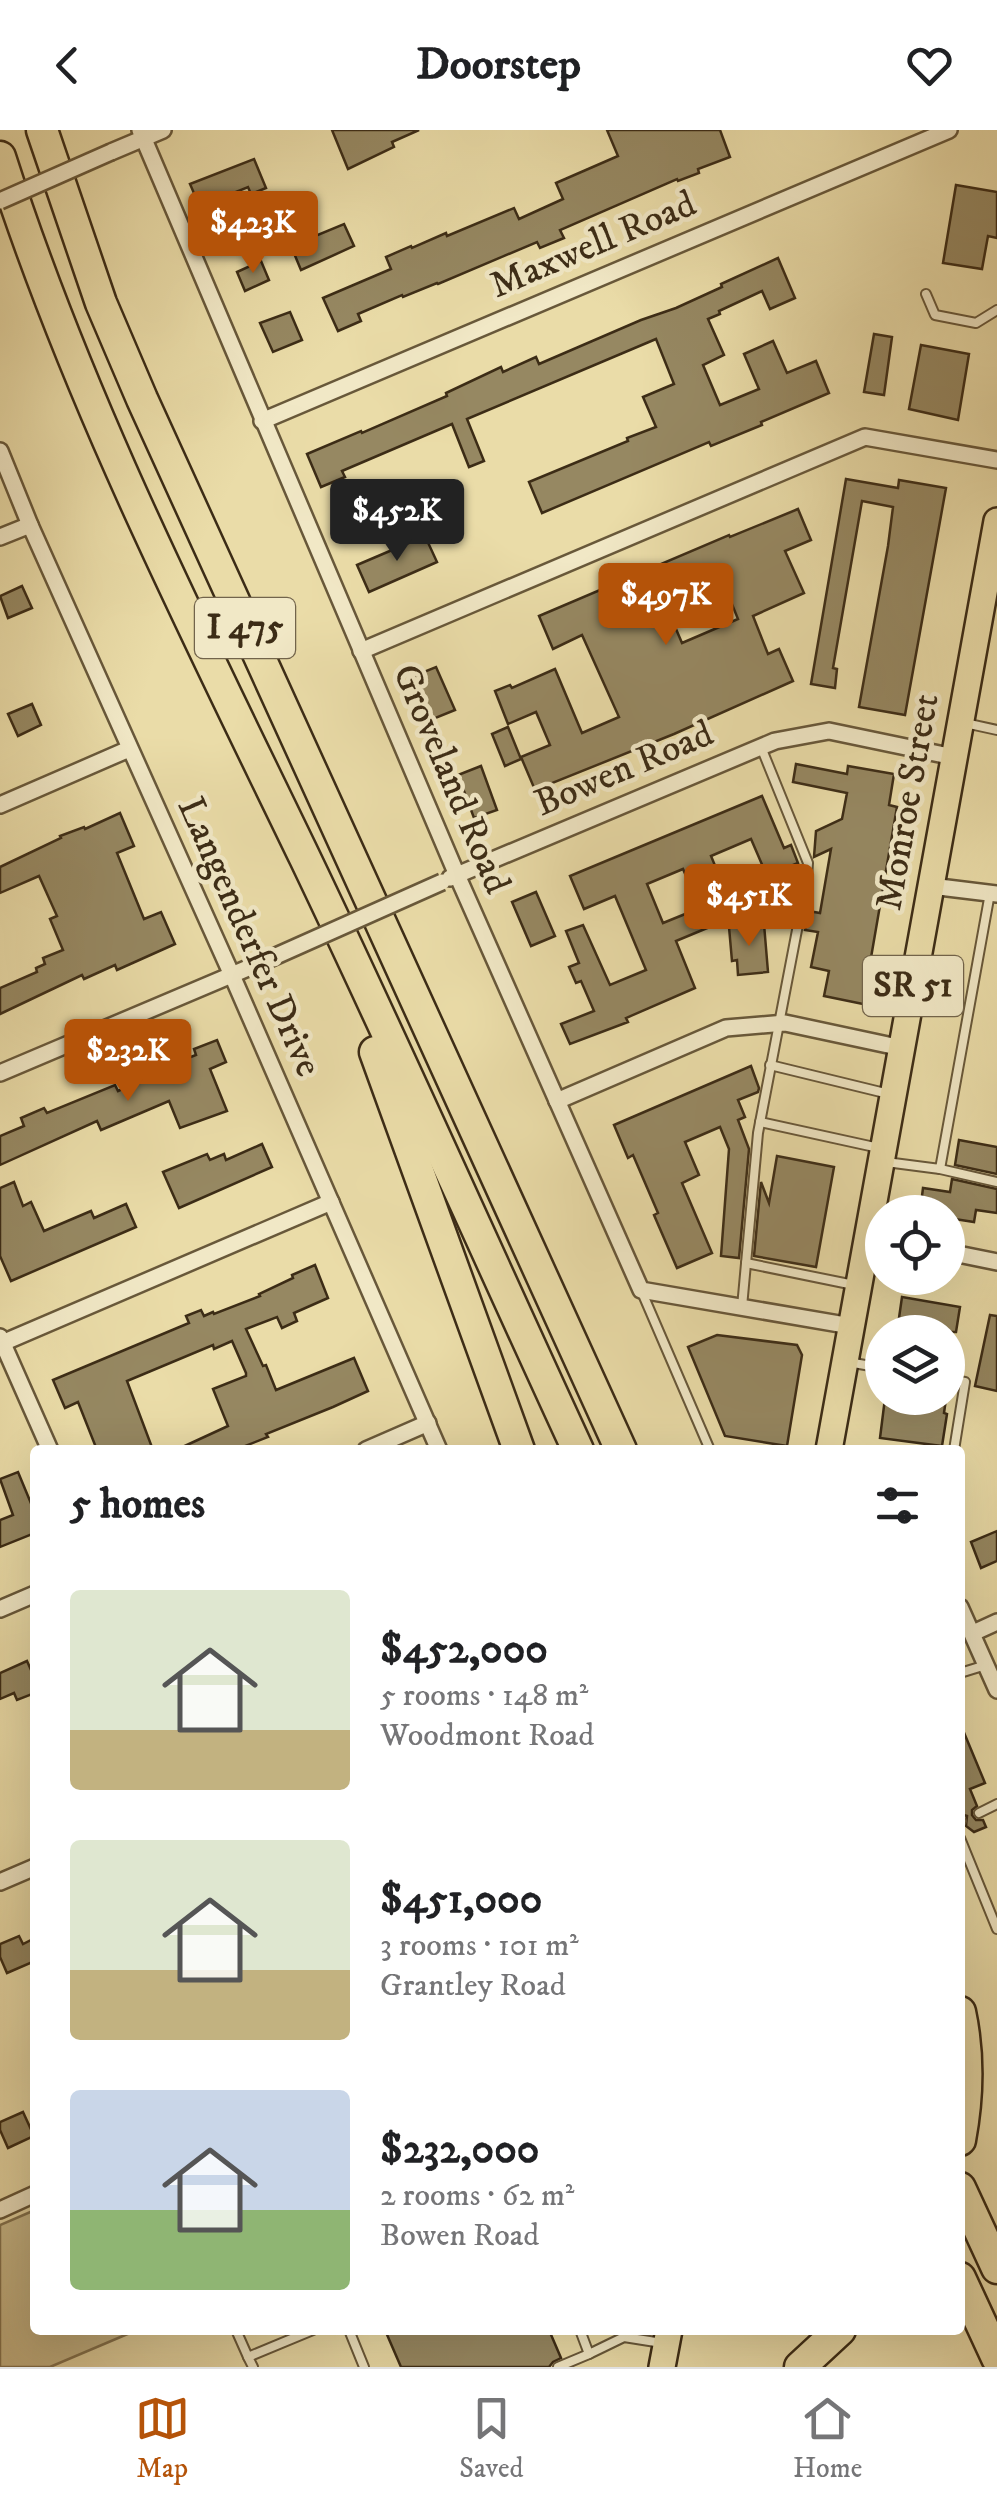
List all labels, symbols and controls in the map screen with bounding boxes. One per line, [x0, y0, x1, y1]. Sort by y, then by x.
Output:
text: Doorstep [416, 37, 581, 93]
icon: back [40, 38, 95, 93]
icon: heart [902, 38, 957, 93]
street label: Maxwell Road [483, 180, 703, 310]
pin: $423K [183, 191, 323, 276]
text: $423K [210, 203, 296, 243]
pin: $452K [327, 479, 467, 564]
text: $452K [352, 491, 442, 531]
pin: $497K [596, 563, 736, 648]
text: $497K [620, 575, 712, 615]
road number: I 475 [195, 598, 295, 658]
street label: Groveland Road [381, 657, 521, 901]
street label: Monroe Street [865, 690, 951, 914]
street label: Bowen Road [528, 710, 720, 828]
street label: Langenderfer Drive [166, 790, 332, 1084]
pin: $451K [679, 864, 819, 949]
text: $451K [706, 876, 792, 916]
road number: SR 51 [863, 956, 963, 1016]
pin: $232K [58, 1019, 198, 1104]
text: $232K [86, 1031, 170, 1071]
map controls [865, 1195, 965, 1415]
button: locate [865, 1195, 965, 1295]
button: layers [865, 1315, 965, 1415]
icon: filters [870, 1478, 925, 1533]
text: 5 homes [70, 1479, 205, 1531]
text: $452,000 [380, 1624, 548, 1676]
icon: home [150, 1630, 270, 1750]
text: 5 rooms · 148 m² [380, 1676, 588, 1716]
text: Woodmont Road [380, 1716, 594, 1756]
text: $451,000 [380, 1874, 542, 1926]
icon: home [150, 1880, 270, 2000]
text: 3 rooms · 101 m² [380, 1926, 579, 1966]
text: Grantley Road [380, 1966, 566, 2006]
text: $232,000 [380, 2124, 539, 2176]
icon: home [150, 2130, 270, 2250]
text: 2 rooms · 62 m² [380, 2176, 574, 2216]
text: Bowen Road [380, 2216, 539, 2256]
tab: Map [135, 2391, 190, 2486]
tab: Saved [459, 2391, 524, 2486]
tab: Home [793, 2391, 862, 2486]

